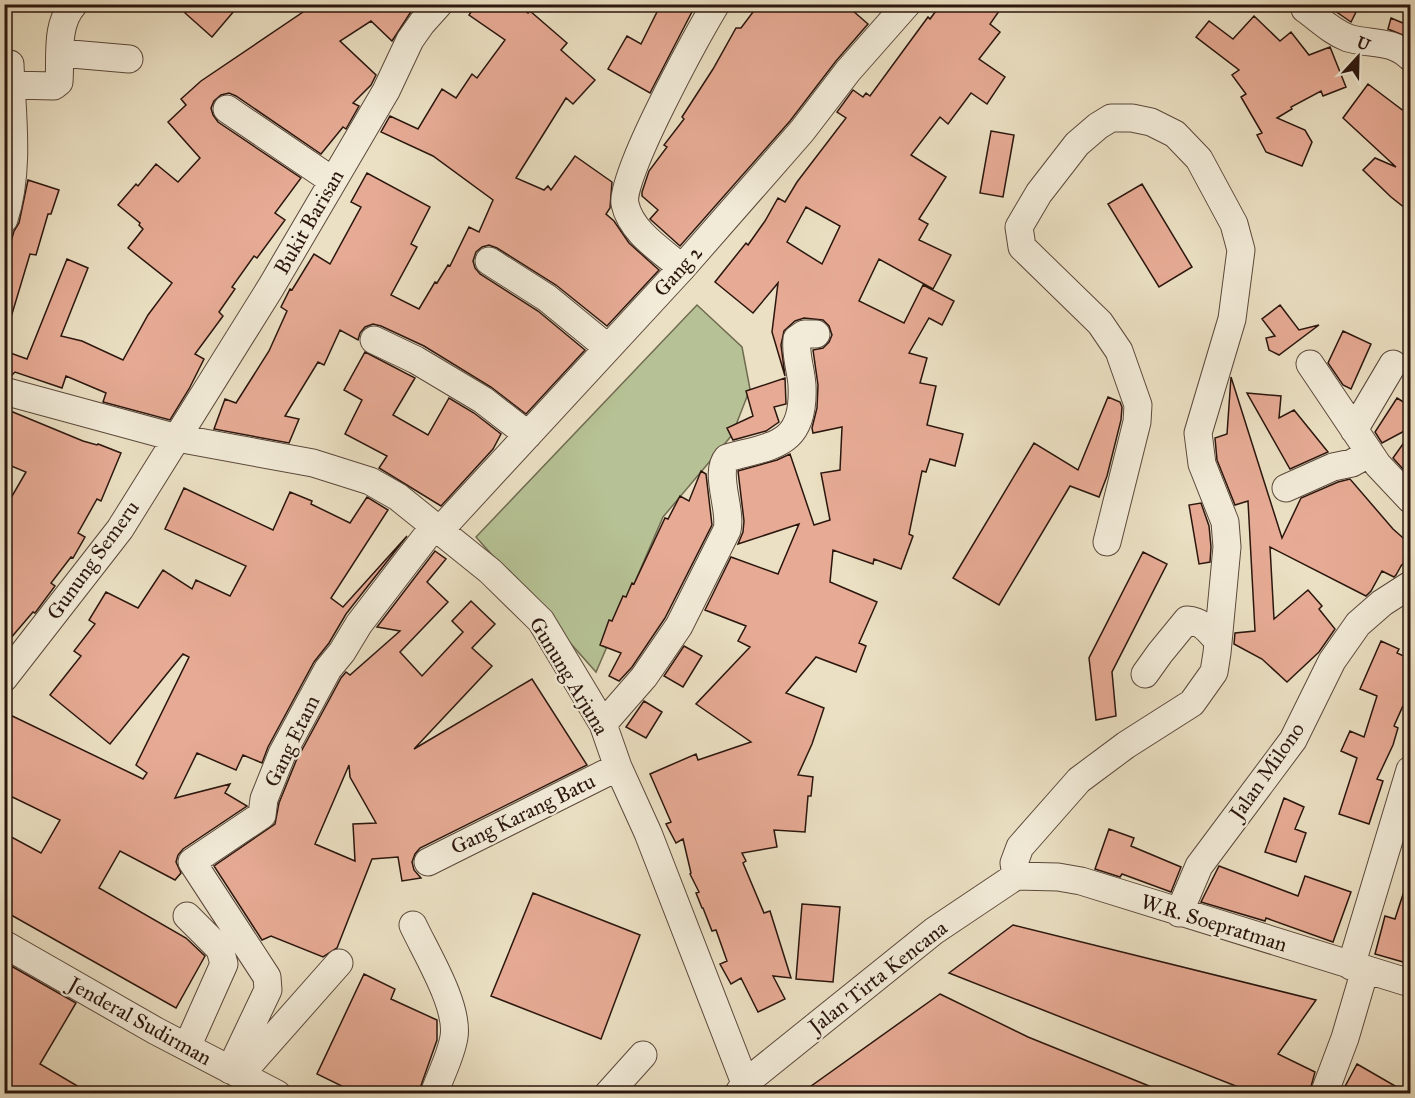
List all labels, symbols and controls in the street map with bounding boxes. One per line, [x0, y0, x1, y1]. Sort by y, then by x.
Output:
north arrow [1328, 27, 1388, 87]
text: U [1354, 32, 1373, 55]
street label: Bukit Barisan [269, 165, 349, 279]
street label: Gang 2 [648, 239, 708, 302]
street label: Gunung Semeru [41, 495, 145, 625]
street label: Gunung Arjuna [524, 612, 615, 740]
street label: Gang Etam [259, 691, 326, 791]
street label: Jalan Milono [1223, 717, 1310, 826]
street label: Gang Karang Batu [447, 768, 599, 860]
street label: W.R. Soepratman [1138, 888, 1290, 958]
street label: Jalan Tirta Kencana [802, 915, 953, 1040]
street label: Jenderal Sudirman [62, 970, 216, 1071]

